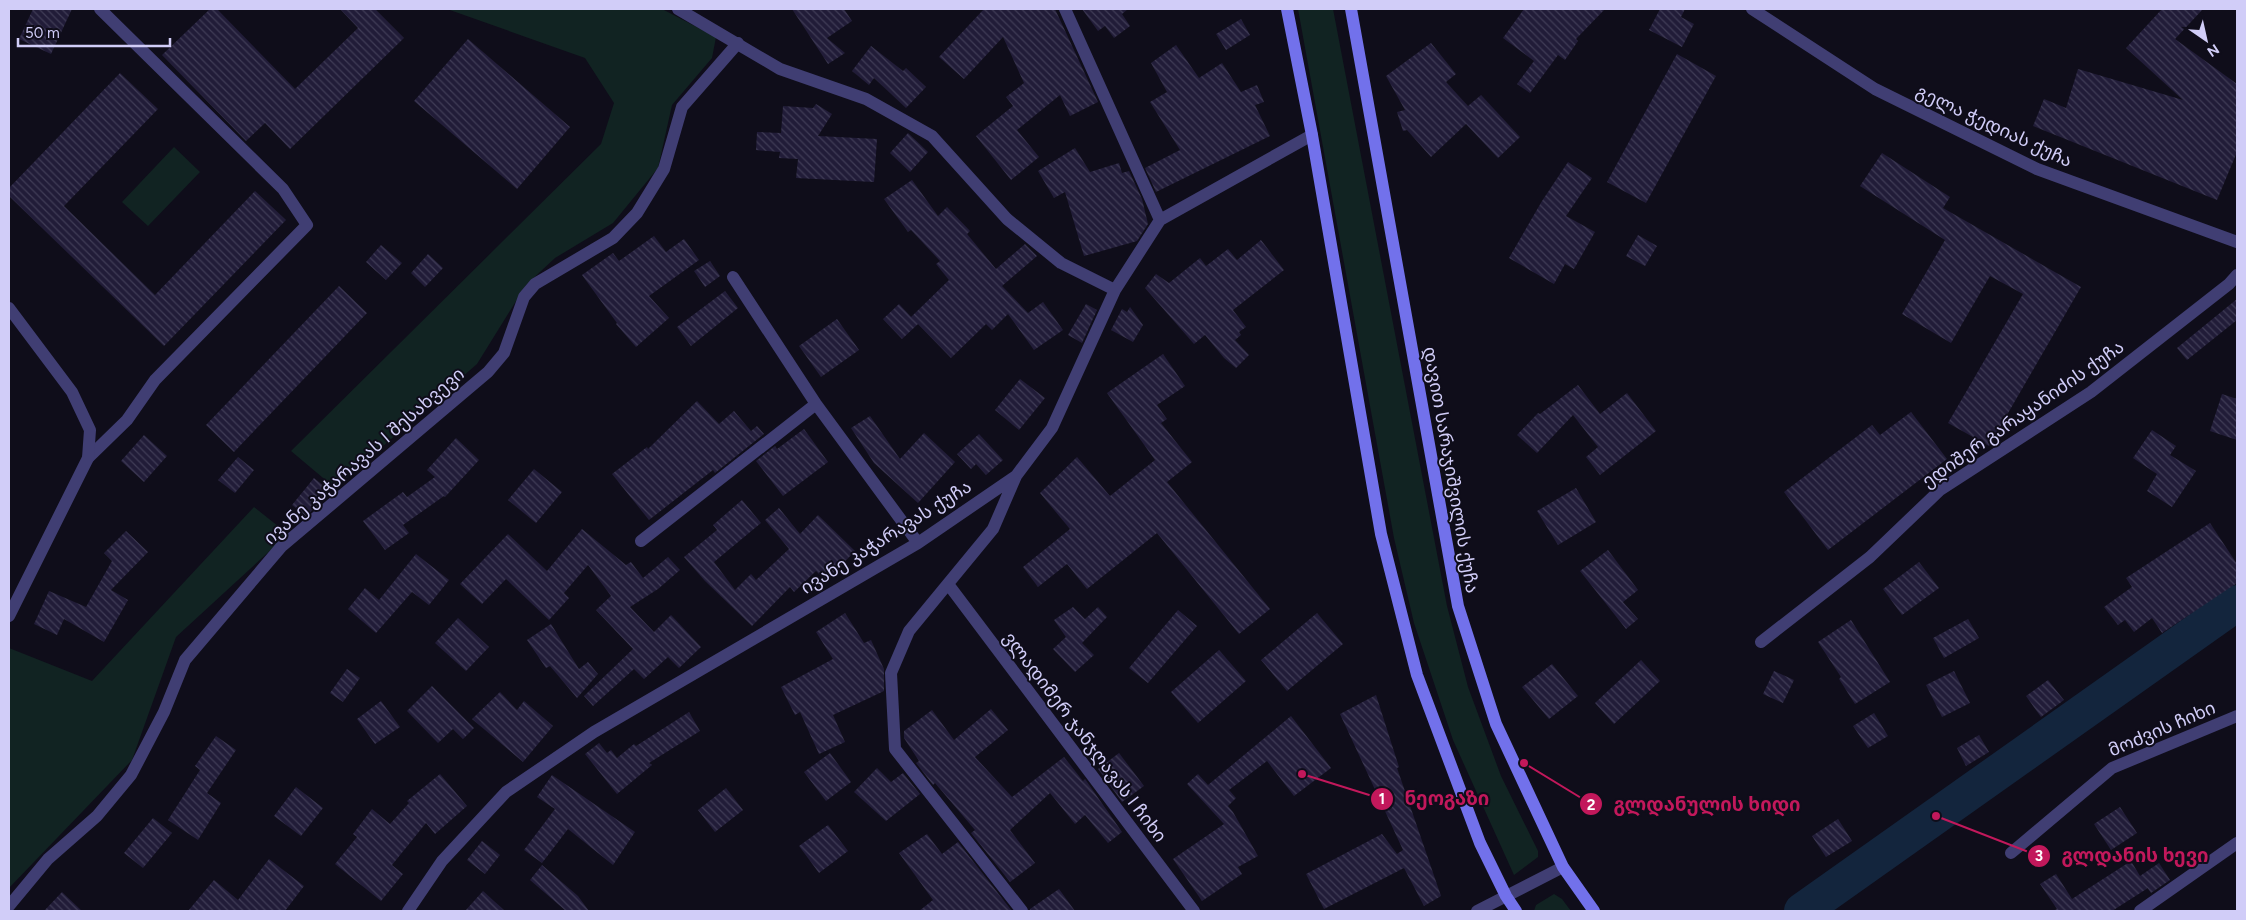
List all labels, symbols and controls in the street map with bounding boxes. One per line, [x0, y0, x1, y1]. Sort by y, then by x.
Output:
scale bar [18, 15, 170, 47]
north arrow [2181, 15, 2231, 65]
text: 50 m [25, 24, 60, 42]
text: N [2204, 40, 2222, 60]
street label: გელა ჭედიას ქუჩა [1912, 80, 2076, 172]
street label: ედიშერ გარაყანიძის ქუჩა [1918, 336, 2128, 492]
street label: დავით სარაჯიშვილის ქუჩა [1418, 345, 1484, 595]
street label: ივანე კაჭარავას I შესახვევი [259, 363, 469, 549]
street label: ივანე კაჭარავას ქუჩა [796, 475, 976, 599]
street label: ვლადიმერ ჯანჯღავას I ჩიხი [999, 627, 1171, 847]
street label: მოძვის ჩიხი [2105, 697, 2219, 761]
callout: ნეოგაზი [1369, 782, 1499, 816]
text: ნეოგაზი [1405, 787, 1489, 810]
callout: გლდანულის ხიდი [1579, 787, 1811, 821]
text: 1 [1379, 790, 1385, 808]
text: გლდანულის ხიდი [1613, 793, 1801, 817]
text: 2 [1587, 796, 1596, 814]
callout: გლდანის ხევი [2027, 839, 2219, 873]
text: გლდანის ხევი [2061, 844, 2209, 868]
text: 3 [2035, 847, 2043, 865]

